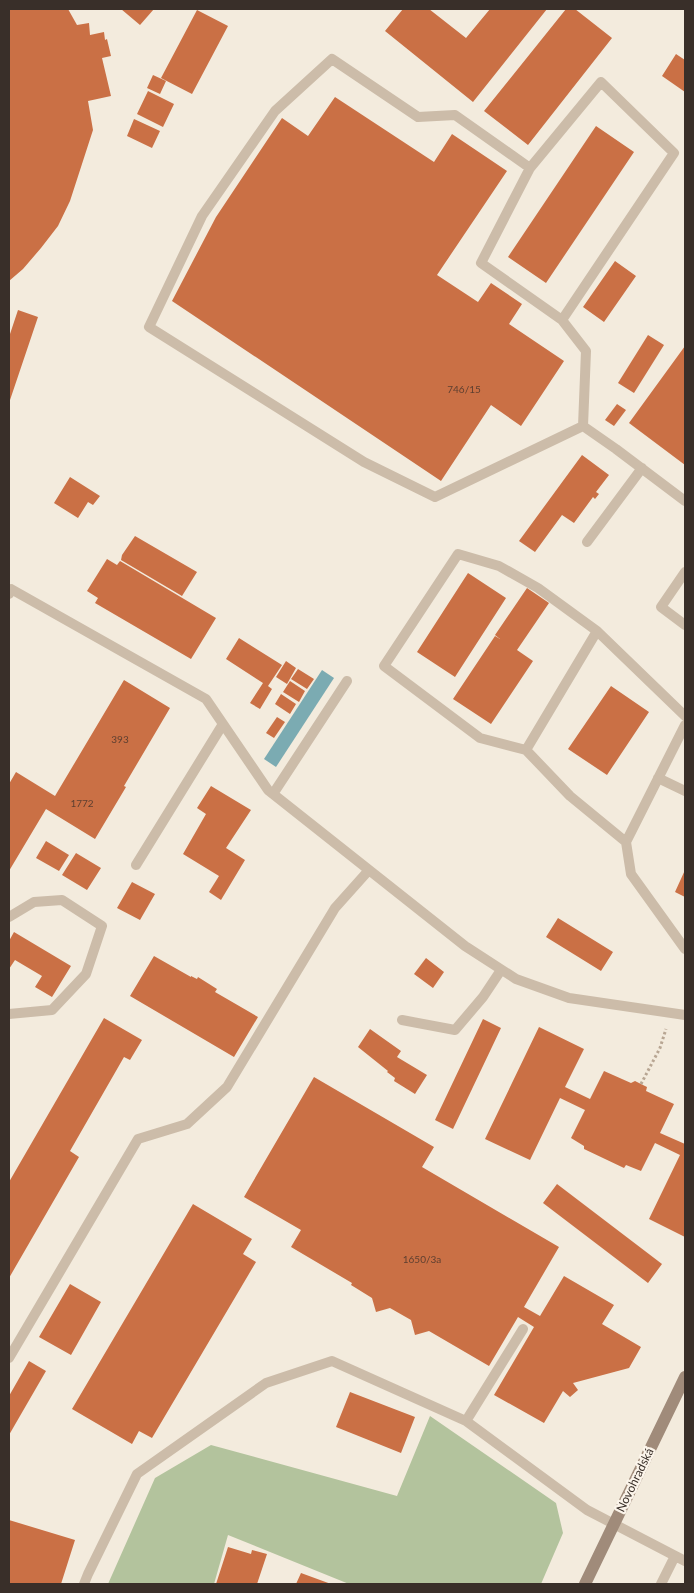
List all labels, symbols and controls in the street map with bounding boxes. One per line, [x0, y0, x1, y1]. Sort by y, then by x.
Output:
house number: 746/15 [447, 383, 481, 395]
house number: 393 [111, 733, 129, 745]
house number: 1772 [70, 797, 94, 809]
house number: 1650/3a [403, 1253, 441, 1265]
street label: Novohradská [613, 1445, 657, 1514]

